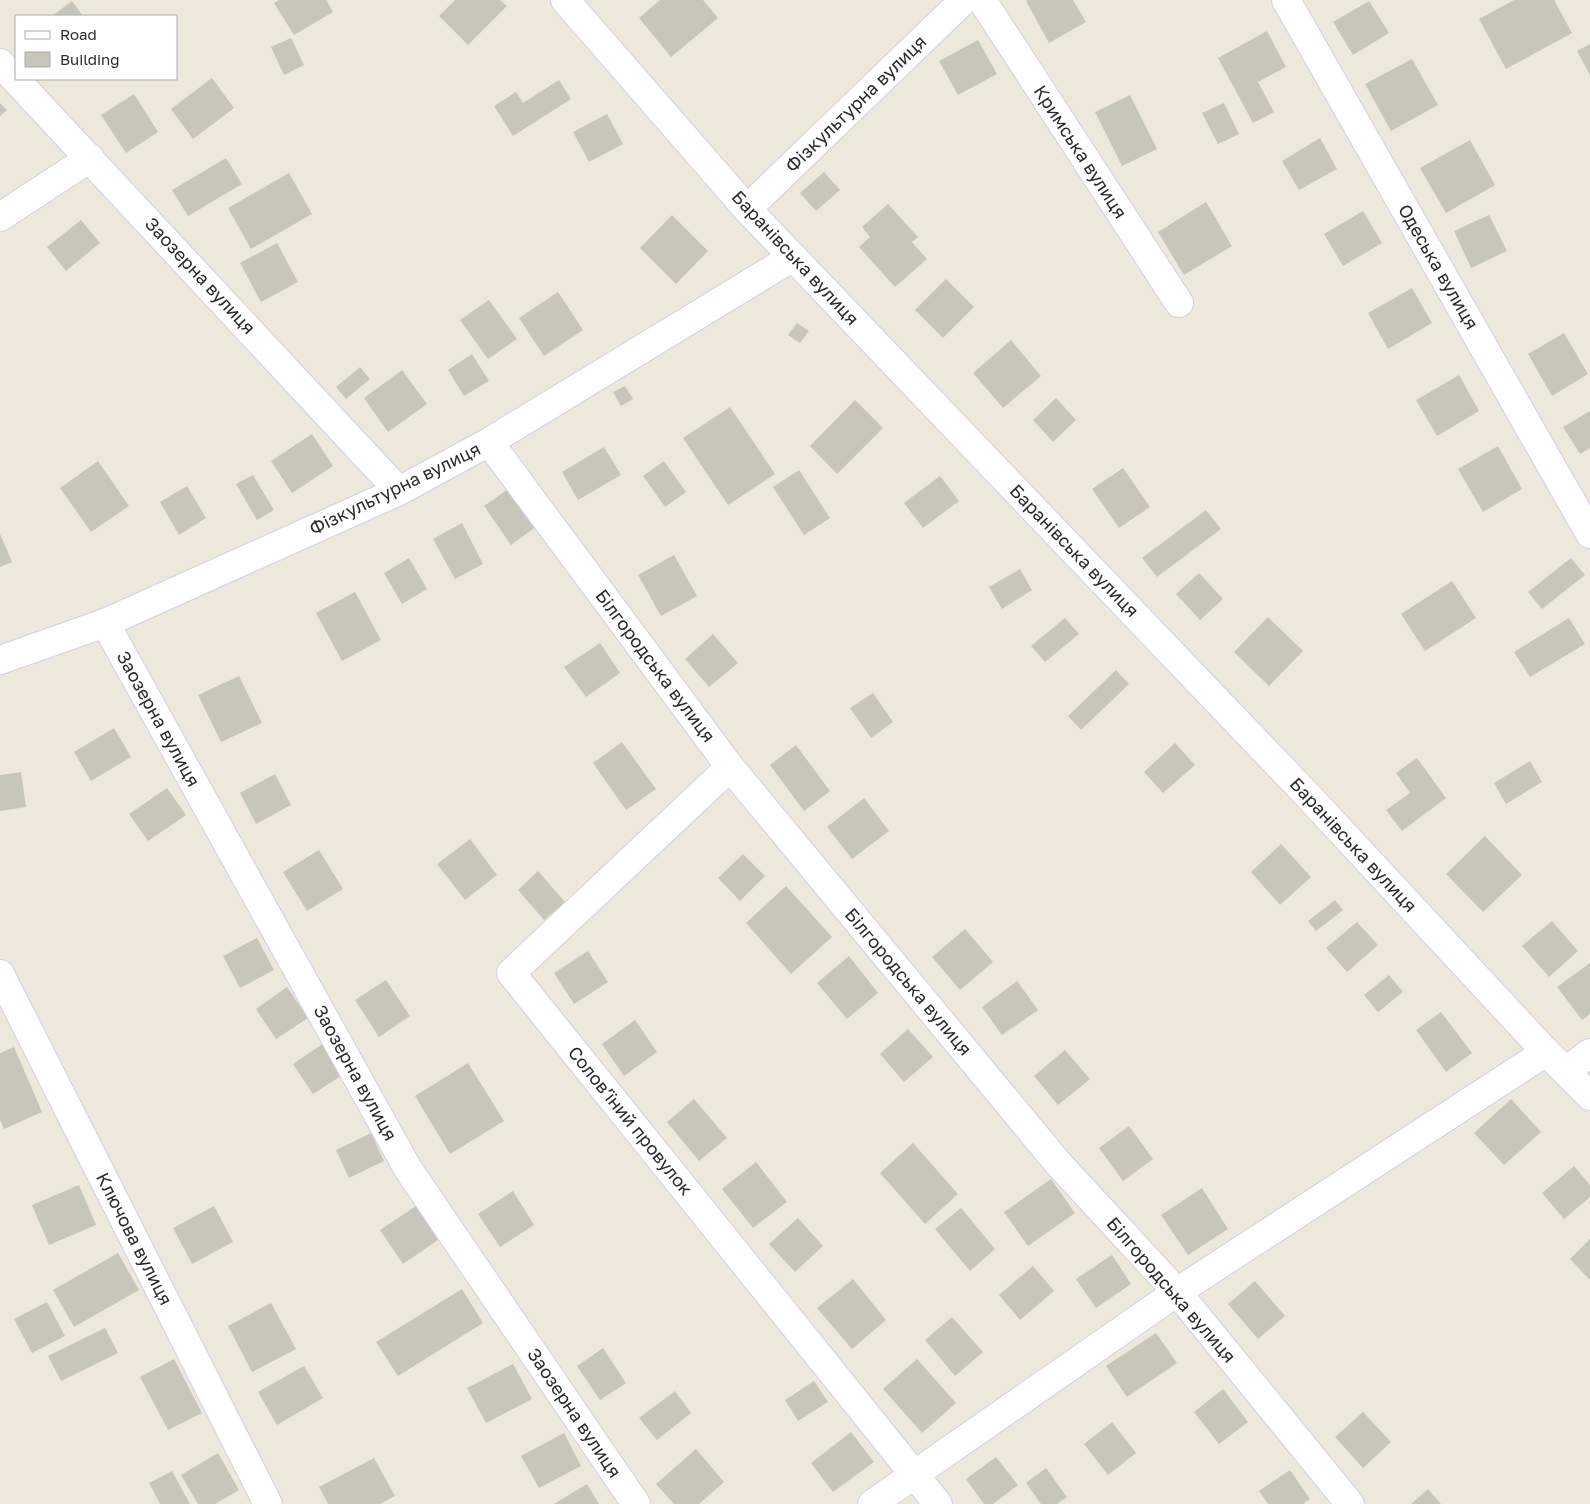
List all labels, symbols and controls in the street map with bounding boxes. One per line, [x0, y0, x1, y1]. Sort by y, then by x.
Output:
legend [15, 15, 178, 80]
text: Road [60, 25, 97, 43]
street label: Фізкультурна вулиця [780, 30, 930, 176]
text: Building [60, 50, 120, 68]
street label: Кримська вулиця [1030, 81, 1132, 222]
street label: Баранівська вулиця [728, 185, 864, 329]
street label: Одеська вулиця [1394, 200, 1484, 333]
street label: Заозерна вулиця [141, 212, 261, 338]
street label: Фізкультурна вулиця [305, 437, 484, 539]
street label: Баранівська вулиця [1006, 479, 1144, 621]
street label: Білгородська вулиця [591, 585, 720, 746]
street label: Заозерна вулиця [112, 647, 205, 790]
street label: Баранівська вулиця [1286, 772, 1422, 916]
street label: Білгородська вулиця [841, 903, 977, 1059]
street label: Заозерна вулиця [309, 1001, 402, 1144]
street label: Соловʼїний провулок [564, 1041, 698, 1199]
street label: Ключова вулиця [92, 1169, 178, 1308]
street label: Білгородська вулиця [1103, 1212, 1241, 1367]
street label: Заозерна вулиця [523, 1343, 626, 1481]

